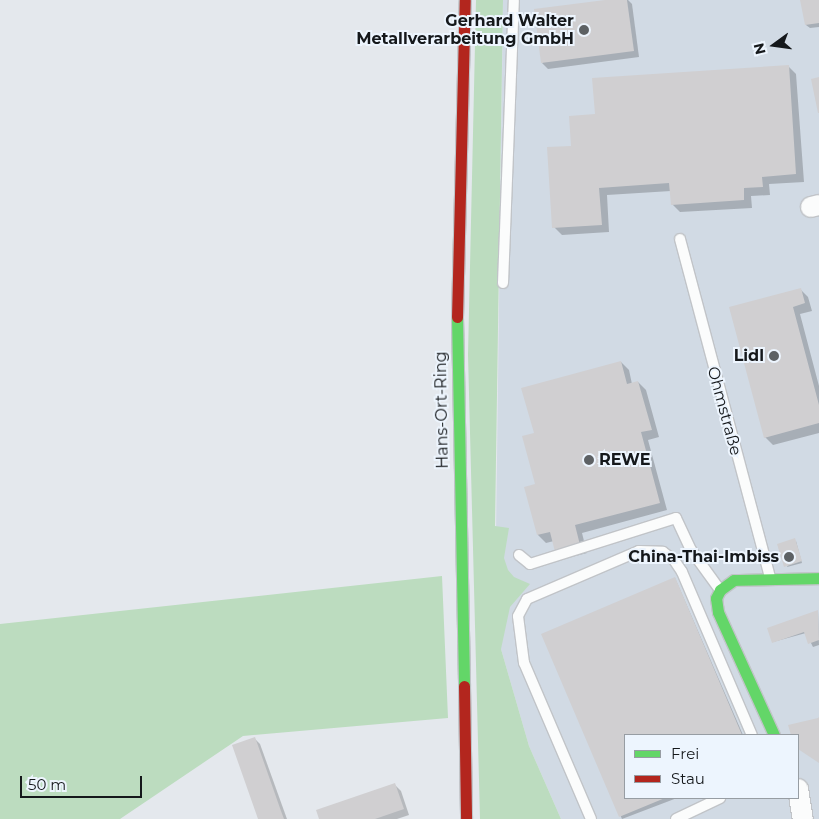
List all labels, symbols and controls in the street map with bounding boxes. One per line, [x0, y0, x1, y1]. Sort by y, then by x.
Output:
place label: Gerhard Walter Metallverarbeitung GmbH [356, 11, 574, 49]
north arrow [749, 20, 799, 70]
marker: Gerhard Walter Metallverarbeitung GmbH [578, 24, 590, 36]
text: N [749, 41, 770, 56]
place label: Lidl [734, 346, 764, 366]
marker: Lidl [768, 350, 780, 362]
street label: Hans-Ort-Ring [431, 351, 453, 469]
street label: Ohmstraße [703, 365, 745, 457]
place label: REWE [599, 450, 650, 470]
marker: REWE [583, 454, 595, 466]
place label: China-Thai-Imbiss [628, 547, 779, 567]
marker: China-Thai-Imbiss [783, 551, 795, 563]
legend [624, 734, 799, 799]
text: Frei [671, 744, 699, 763]
scale bar [22, 766, 145, 798]
text: Stau [671, 769, 705, 788]
text: 50 m [28, 775, 66, 794]

